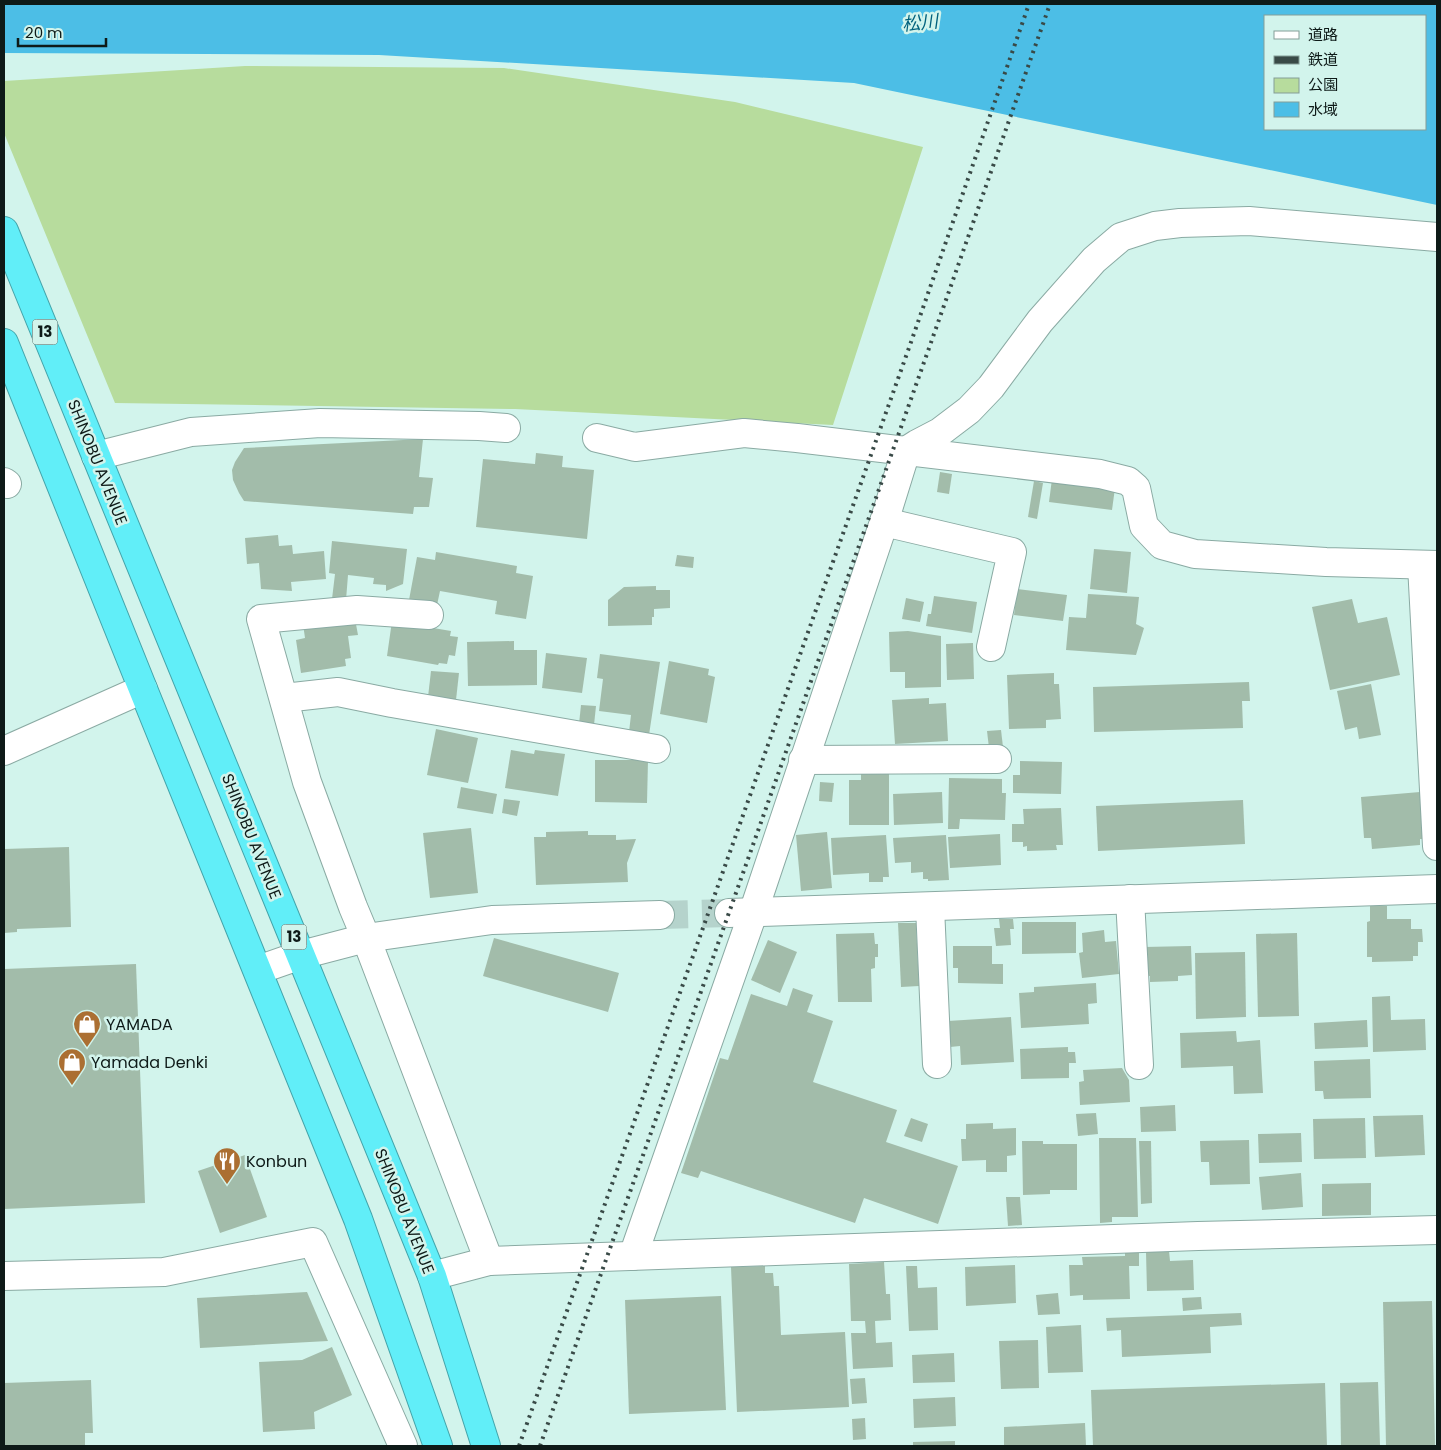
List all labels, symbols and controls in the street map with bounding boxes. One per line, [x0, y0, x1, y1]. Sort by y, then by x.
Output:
water label: 松川 [901, 8, 941, 37]
scale bar [18, 15, 105, 47]
legend [1264, 15, 1426, 130]
text: 20 m [25, 22, 63, 43]
text: 道路 [1308, 24, 1338, 45]
text: 鉄道 [1308, 49, 1338, 70]
text: 公園 [1308, 74, 1338, 95]
text: 水域 [1308, 99, 1338, 120]
road number: 13 [32, 320, 58, 344]
street label: SHINOBU AVENUE [62, 396, 133, 528]
street label: SHINOBU AVENUE [216, 770, 287, 902]
road number: 13 [282, 924, 306, 950]
shop icon: YAMADA [72, 1009, 102, 1048]
place label: YAMADA [106, 1013, 173, 1036]
shop icon: Yamada Denki [57, 1047, 87, 1086]
place label: Yamada Denki [91, 1051, 208, 1074]
street label: SHINOBU AVENUE [369, 1145, 440, 1277]
restaurant icon: Konbun [212, 1146, 242, 1185]
place label: Konbun [246, 1150, 307, 1173]

